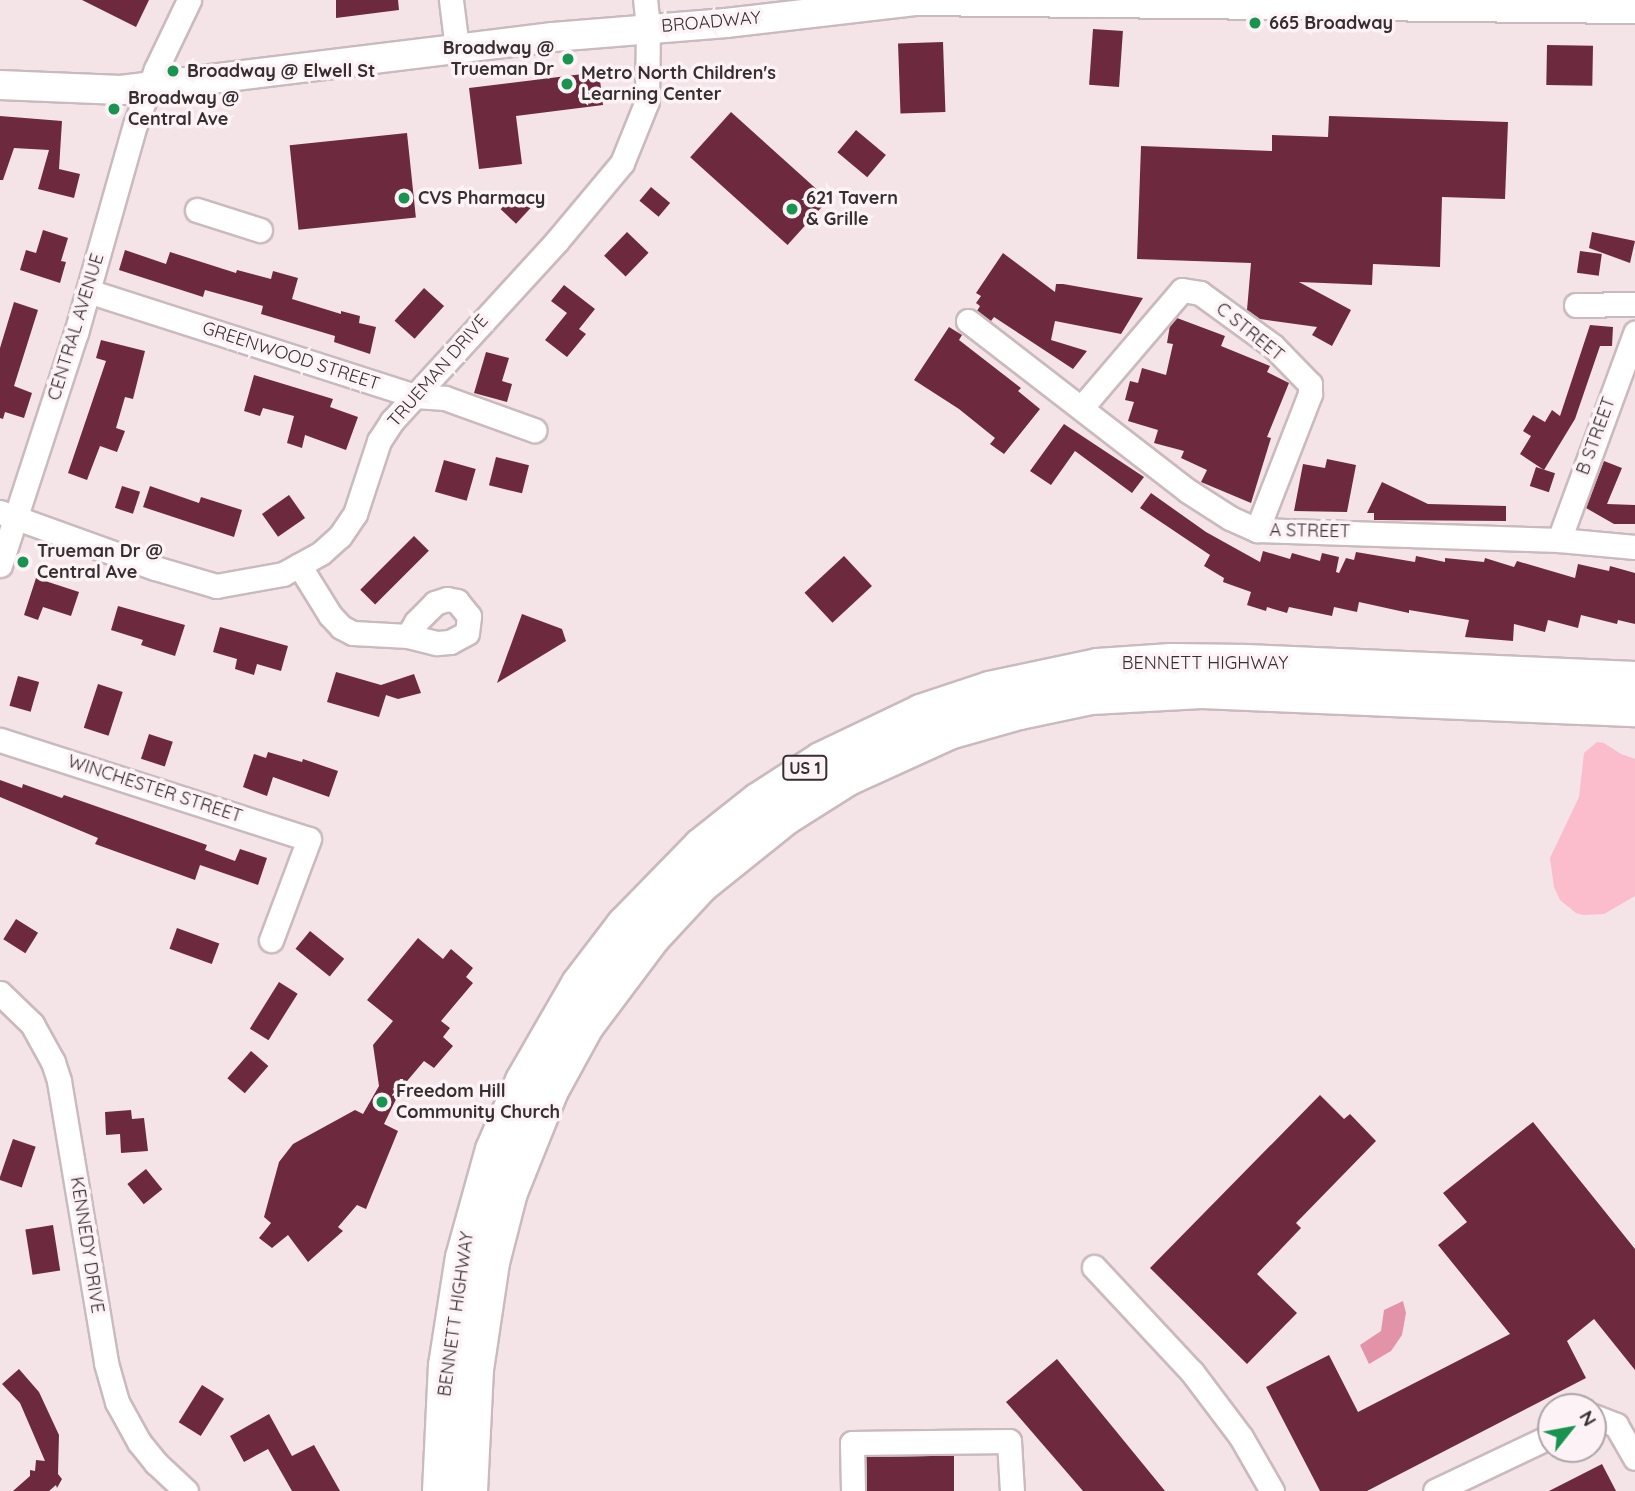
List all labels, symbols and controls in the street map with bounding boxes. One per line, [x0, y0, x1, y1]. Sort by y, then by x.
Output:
street label: BROADWAY [660, 7, 762, 37]
place label: 665 Broadway [1269, 12, 1393, 34]
marker: 665 Broadway [1247, 15, 1263, 31]
place label: Broadway @ Trueman Dr [443, 38, 554, 80]
marker: Broadway @ Trueman Dr [560, 51, 576, 67]
place label: Broadway @ Elwell St [187, 60, 375, 82]
marker: Broadway @ Elwell St [165, 63, 181, 79]
place label: Metro North Children's Learning Center [581, 63, 776, 106]
marker: Metro North Children's Learning Center [559, 76, 575, 92]
place label: Broadway @ Central Ave [128, 88, 239, 130]
marker: Broadway @ Central Ave [106, 101, 122, 117]
place label: CVS Pharmacy [418, 187, 545, 209]
place label: 621 Tavern & Grille [806, 188, 898, 230]
marker: CVS Pharmacy [396, 190, 412, 206]
marker: 621 Tavern & Grille [784, 201, 800, 217]
street label: CENTRAL AVENUE [43, 251, 109, 403]
street label: C STREET [1212, 298, 1288, 366]
street label: TRUEMAN DRIVE [383, 310, 493, 432]
street label: GREENWOOD STREET [200, 317, 382, 395]
street label: B STREET [1572, 394, 1620, 478]
street label: A STREET [1269, 519, 1351, 543]
place label: Trueman Dr @ Central Ave [37, 541, 163, 584]
marker: Trueman Dr @ Central Ave [15, 554, 31, 570]
street label: BENNETT HIGHWAY [1122, 652, 1288, 674]
street label: WINCHESTER STREET [65, 751, 245, 827]
road number: US 1 [782, 755, 828, 780]
place label: Freedom Hill Community Church [396, 1081, 560, 1124]
marker: Freedom Hill Community Church [374, 1094, 390, 1110]
street label: KENNEDY DRIVE [66, 1175, 108, 1315]
street label: BENNETT HIGHWAY [434, 1230, 478, 1398]
north arrow [1537, 1393, 1607, 1463]
text: N [1574, 1406, 1602, 1430]

